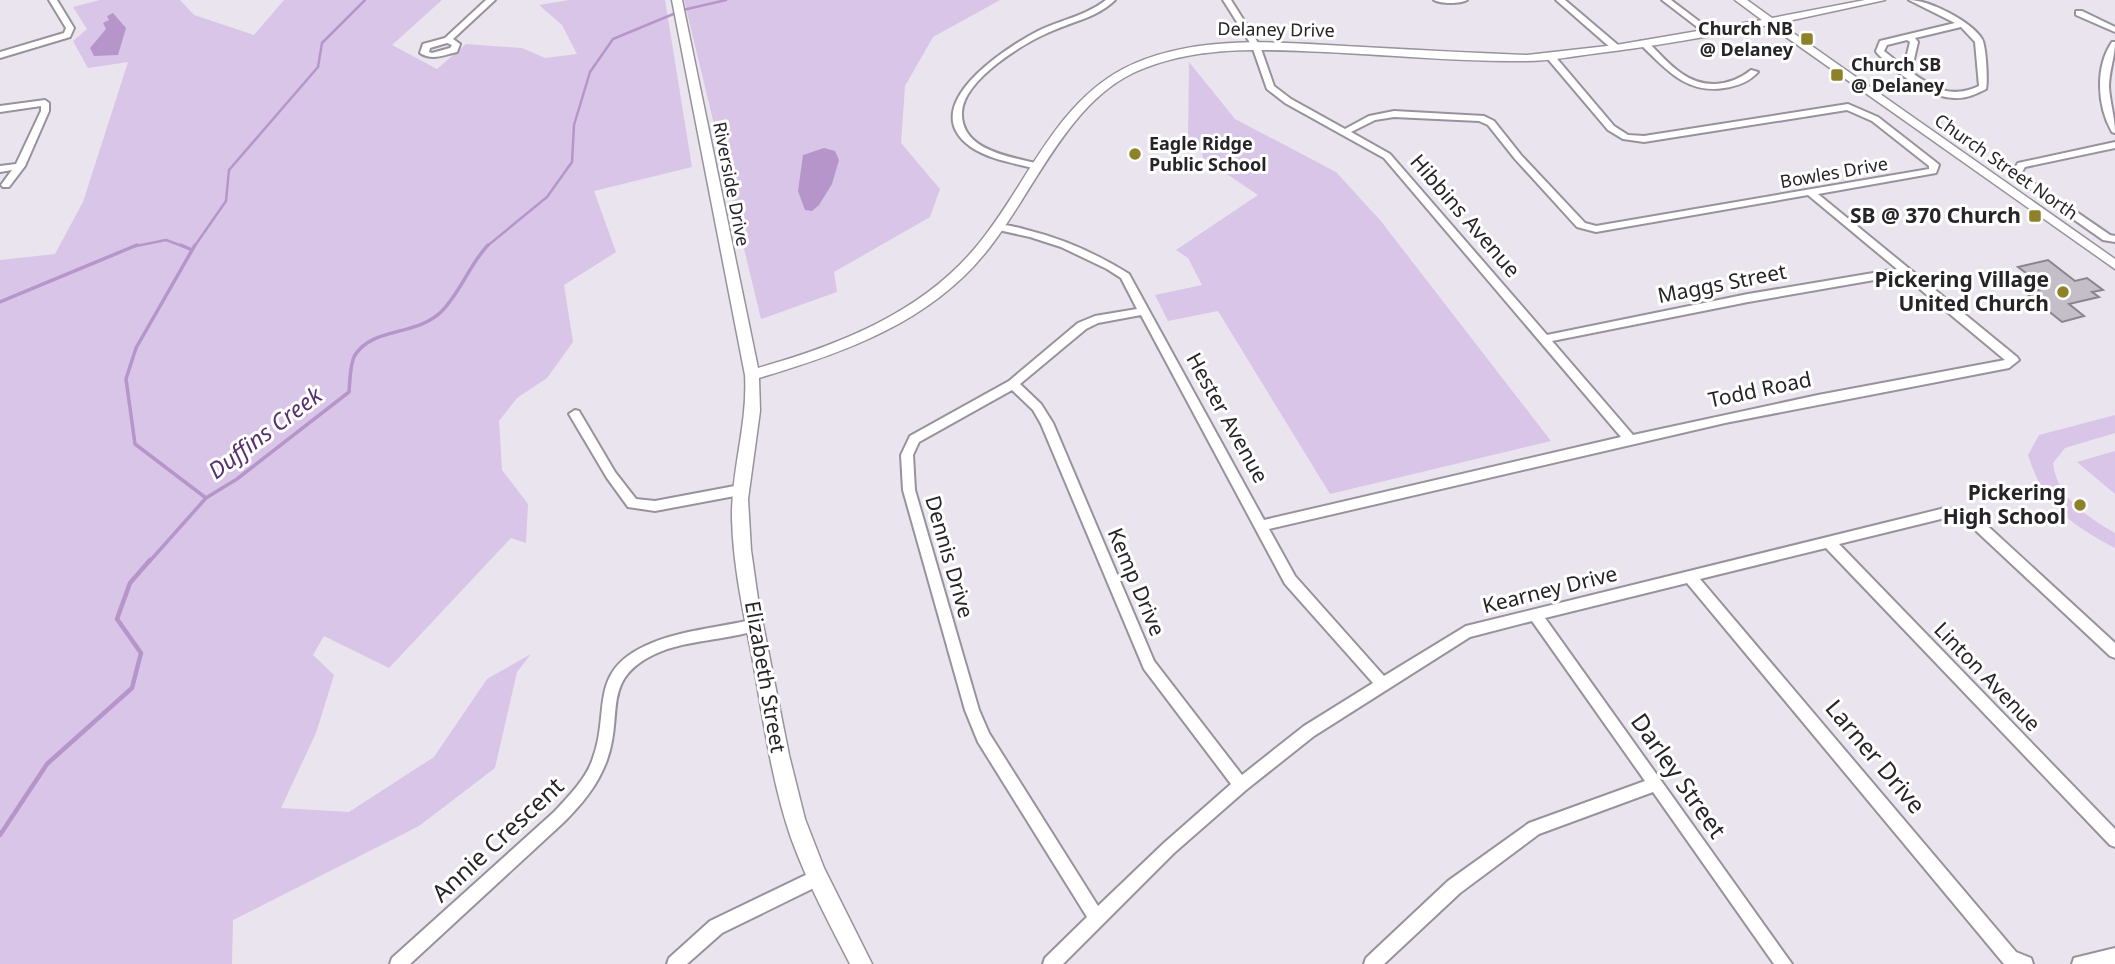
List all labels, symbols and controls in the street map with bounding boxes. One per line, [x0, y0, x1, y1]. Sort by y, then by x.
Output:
street label: Delaney Drive [1217, 16, 1335, 42]
place label: Church NB @ Delaney [1698, 16, 1794, 61]
marker: Church NB @ Delaney [1799, 31, 1815, 47]
place label: Church SB @ Delaney [1851, 52, 1945, 97]
marker: Church SB @ Delaney [1829, 67, 1845, 83]
street label: Church Street North [1930, 108, 2083, 225]
street label: Riverside Drive [708, 120, 756, 248]
place label: Eagle Ridge Public School [1149, 131, 1267, 176]
marker: Eagle Ridge Public School [1127, 146, 1143, 162]
street label: Hibbins Avenue [1405, 148, 1527, 283]
street label: Bowles Drive [1778, 151, 1890, 193]
place label: SB @ 370 Church [1850, 201, 2021, 229]
marker: SB @ 370 Church [2027, 208, 2043, 224]
street label: Maggs Street [1655, 257, 1789, 309]
place label: Pickering Village United Church [1874, 265, 2049, 317]
marker: Pickering Village United Church [2055, 284, 2071, 300]
street label: Hester Avenue [1181, 347, 1275, 488]
street label: Todd Road [1706, 364, 1814, 414]
water label: Duffins Creek [201, 378, 329, 486]
place label: Pickering High School [1943, 478, 2066, 530]
street label: Dennis Drive [919, 492, 981, 621]
marker: Pickering High School [2072, 497, 2088, 513]
street label: Kemp Drive [1102, 523, 1172, 640]
street label: Kearney Drive [1480, 559, 1620, 619]
street label: Elizabeth Street [739, 599, 793, 755]
street label: Linton Avenue [1928, 616, 2047, 737]
street label: Larner Drive [1819, 692, 1934, 820]
street label: Darley Street [1624, 706, 1735, 845]
street label: Annie Crescent [424, 769, 570, 909]

